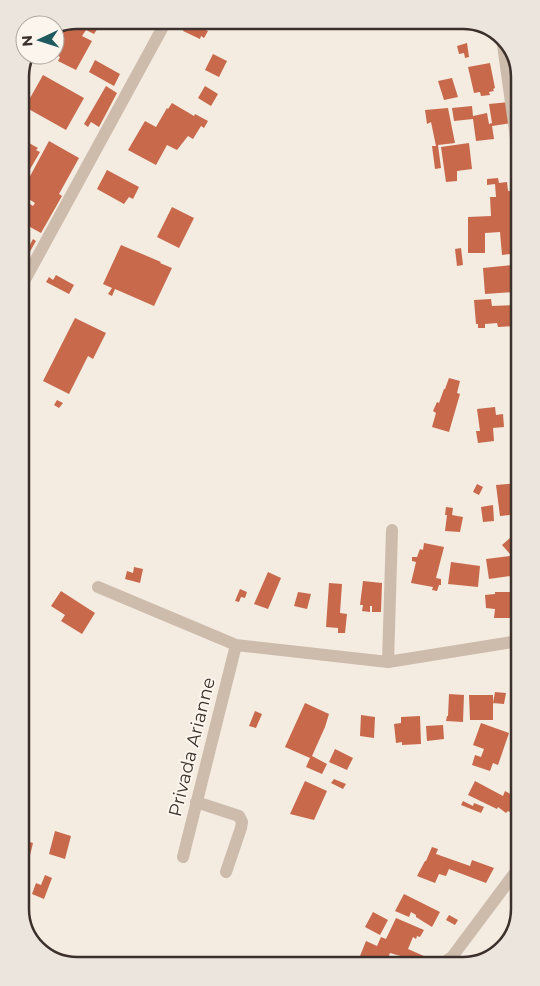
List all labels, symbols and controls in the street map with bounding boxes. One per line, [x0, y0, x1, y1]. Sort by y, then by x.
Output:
north arrow [15, 15, 65, 65]
text: N [18, 35, 36, 47]
street label: Privada Arianne [164, 675, 220, 819]

